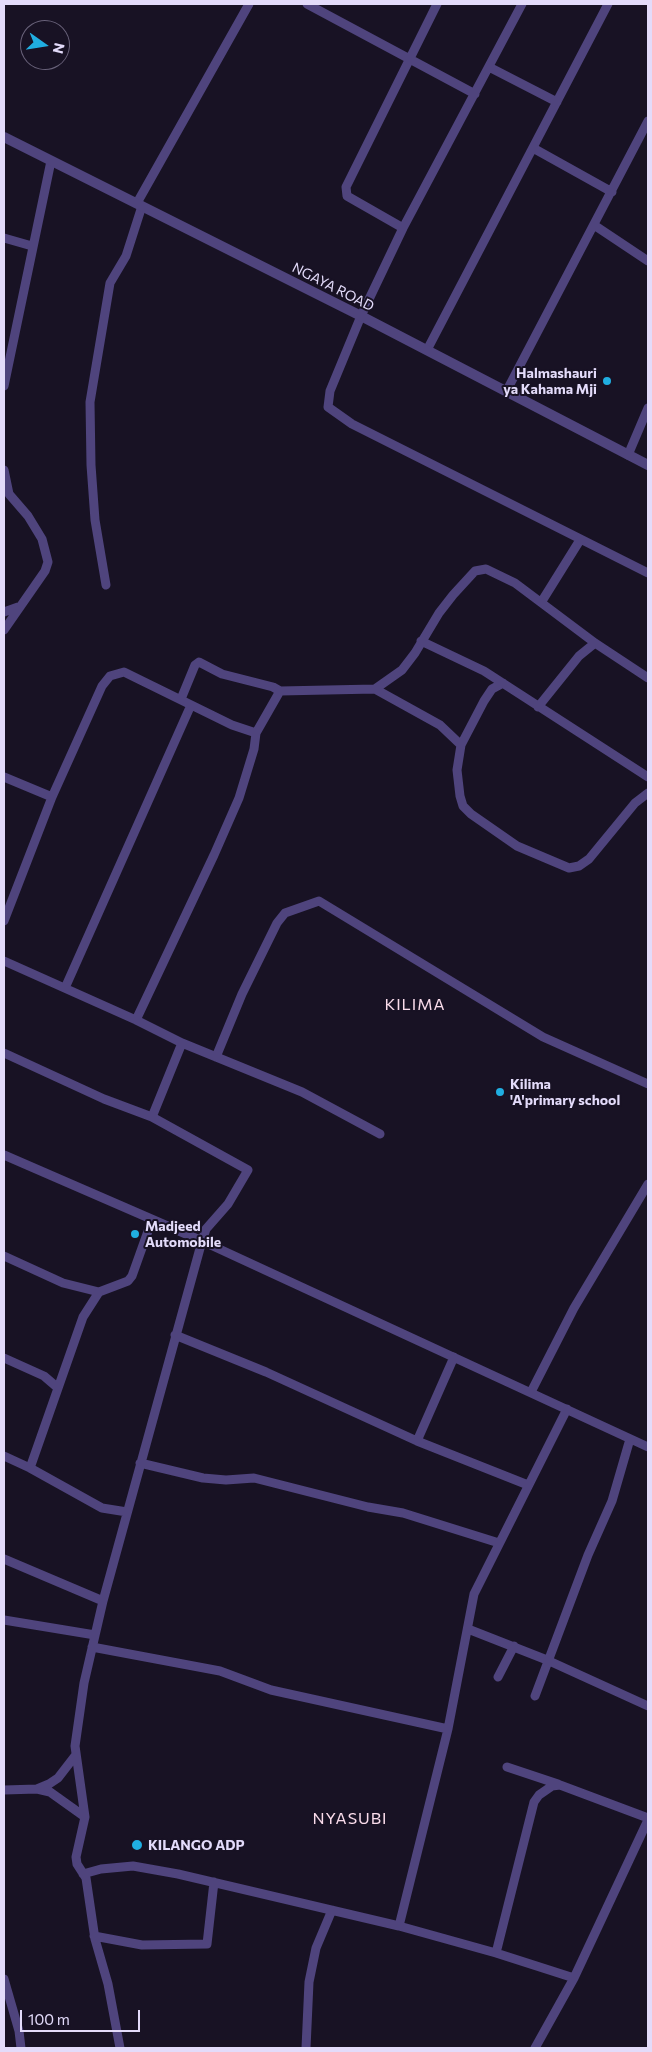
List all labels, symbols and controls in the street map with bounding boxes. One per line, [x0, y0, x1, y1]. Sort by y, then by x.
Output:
north arrow [20, 20, 70, 70]
text: N [50, 41, 69, 55]
street label: NGAYA ROAD [289, 259, 377, 315]
place label: Halmashauri ya Kahama Mji [503, 365, 597, 398]
marker: Halmashauri ya Kahama Mji [601, 375, 613, 387]
district label: KILIMA [384, 995, 446, 1015]
place label: Kilima 'A'primary school [510, 1076, 620, 1108]
marker: Kilima 'A'primary school [494, 1086, 506, 1098]
place label: Madjeed Automobile [145, 1218, 221, 1250]
marker: Madjeed Automobile [129, 1228, 141, 1240]
district label: NYASUBI [312, 1809, 388, 1829]
place label: KILANGO ADP [148, 1837, 245, 1853]
marker: KILANGO ADP [130, 1838, 144, 1852]
scale bar [22, 2000, 142, 2032]
text: 100 m [28, 2010, 70, 2028]

